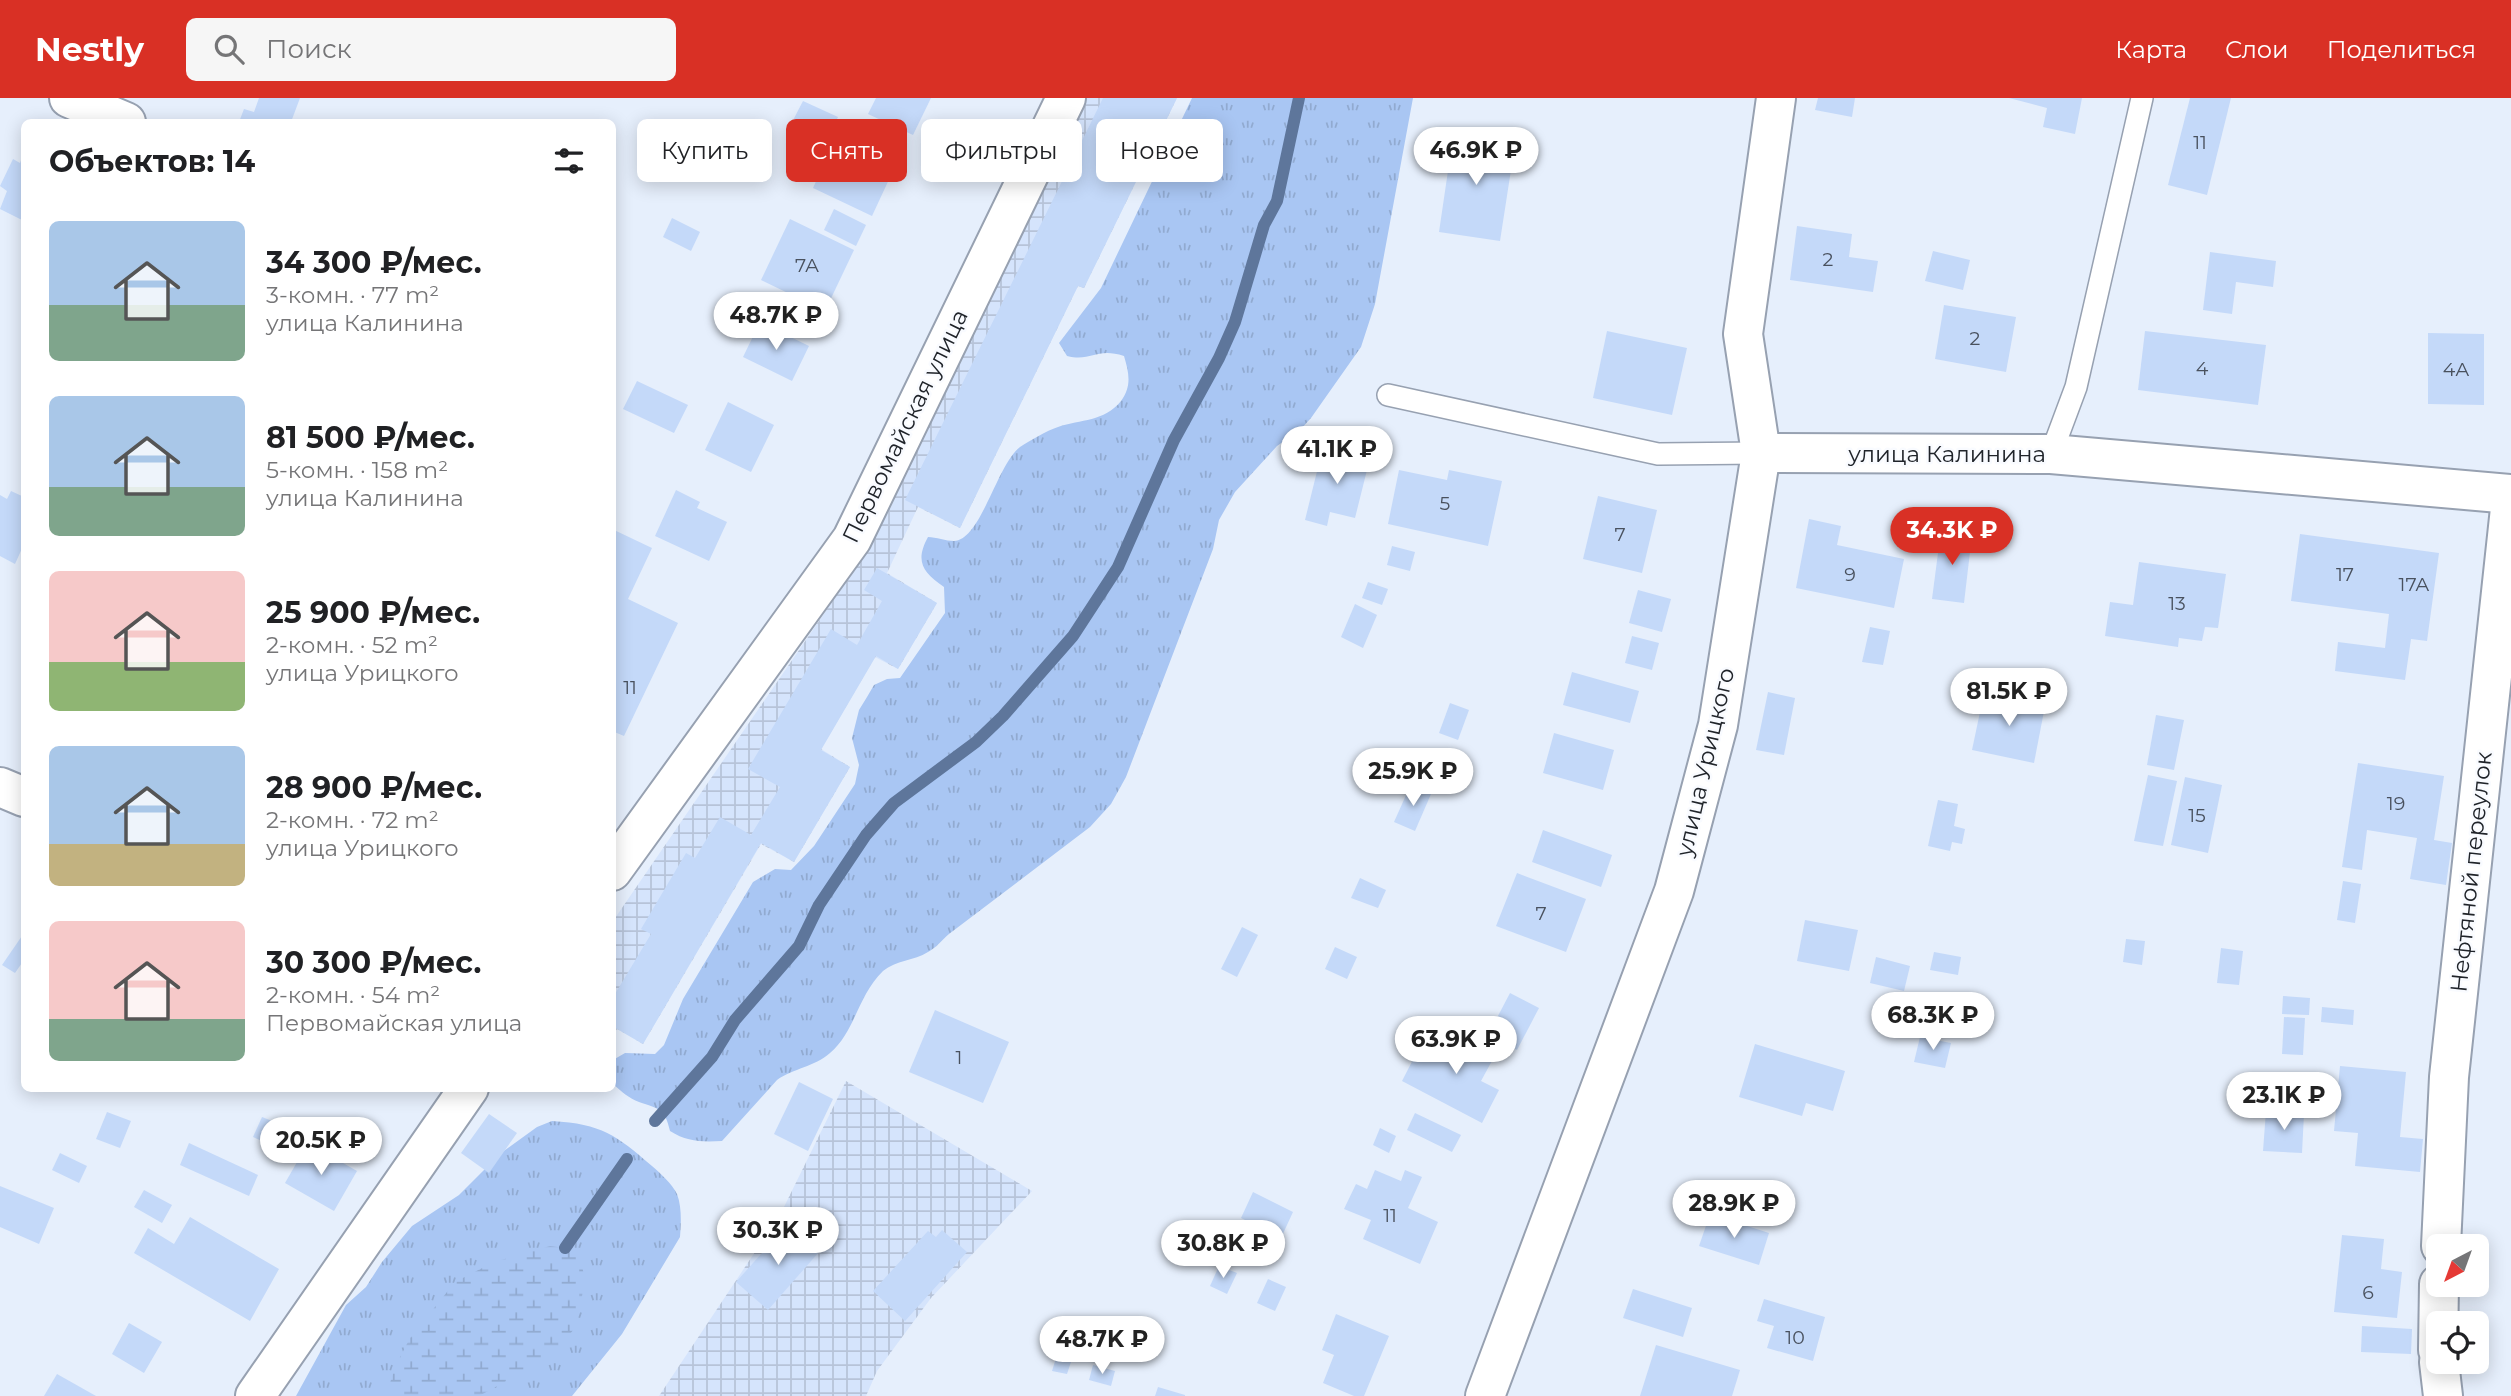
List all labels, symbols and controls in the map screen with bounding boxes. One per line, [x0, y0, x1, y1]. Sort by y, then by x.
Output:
search box [186, 18, 676, 81]
text: Nestly [35, 29, 144, 69]
icon: search [210, 30, 248, 68]
text: Поиск [266, 33, 352, 65]
text: Карта [2115, 35, 2187, 64]
text: Слои [2225, 35, 2289, 64]
text: Поделиться [2327, 35, 2476, 64]
chip: Купить [637, 119, 772, 182]
chip: Снять [786, 119, 907, 182]
chip: Фильтры [921, 119, 1082, 182]
chip: Новое [1096, 119, 1223, 182]
pin: 46.9K ₽ [1411, 127, 1541, 187]
house number: 11 [2193, 131, 2207, 154]
text: 46.9K ₽ [1430, 136, 1522, 164]
icon: filters [550, 142, 588, 180]
text: Объектов: 14 [49, 143, 255, 180]
text: 34 300 ₽/мес. [266, 244, 482, 281]
house number: 2 [1823, 248, 1834, 271]
icon: home [105, 249, 189, 333]
house number: 7А [795, 254, 819, 277]
text: 3-комн. · 77 m² [266, 281, 439, 309]
pin: 48.7K ₽ [711, 292, 841, 352]
text: 48.7K ₽ [730, 301, 822, 329]
street label: Первомайская улица [836, 305, 974, 547]
text: улица Калинина [266, 309, 464, 337]
house number: 2 [1970, 327, 1981, 350]
house number: 4 [2196, 357, 2209, 380]
house number: 4А [2443, 358, 2469, 381]
text: 81 500 ₽/мес. [266, 419, 475, 456]
icon: home [105, 424, 189, 508]
pin: 41.1K ₽ [1272, 426, 1402, 486]
text: 41.1K ₽ [1297, 435, 1377, 463]
street label: улица Калинина [1847, 440, 2046, 468]
text: 5-комн. · 158 m² [266, 456, 448, 484]
text: улица Калинина [266, 484, 464, 512]
house number: 5 [1440, 492, 1451, 515]
pin: 34.3K ₽ [1887, 508, 2017, 567]
text: 34.3K ₽ [1906, 516, 1998, 544]
house number: 7 [1614, 523, 1626, 546]
house number: 9 [1844, 563, 1856, 586]
house number: 17 [2336, 563, 2354, 586]
house number: 17А [2399, 573, 2429, 596]
house number: 13 [2168, 592, 2186, 615]
text: 25 900 ₽/мес. [266, 594, 480, 631]
icon: home [105, 599, 189, 683]
text: 2-комн. · 52 m² [266, 631, 438, 659]
text: улица Урицкого [266, 659, 459, 687]
street label: улица Урицкого [1669, 665, 1740, 860]
pin: 81.5K ₽ [1944, 668, 2074, 728]
house number: 11 [623, 676, 637, 699]
text: 81.5K ₽ [1966, 677, 2052, 705]
pin: 25.9K ₽ [1348, 748, 1478, 808]
street label: Нефтяной переулок [2444, 750, 2498, 994]
text: 25.9K ₽ [1368, 757, 1458, 785]
text: 28 900 ₽/мес. [266, 769, 482, 806]
icon: home [105, 774, 189, 858]
house number: 19 [2387, 792, 2405, 815]
house number: 15 [2188, 804, 2206, 827]
text: 2-комн. · 72 m² [266, 806, 439, 834]
text: улица Урицкого [266, 834, 459, 862]
house number: 7 [1535, 902, 1547, 925]
text: 30 300 ₽/мес. [266, 944, 481, 981]
icon: home [105, 949, 189, 1033]
text: 2-комн. · 54 m² [266, 981, 440, 1009]
pin: 68.3K ₽ [1868, 992, 1998, 1052]
text: 68.3K ₽ [1887, 1001, 1979, 1029]
text: Первомайская улица [266, 1009, 522, 1037]
pin: 63.9K ₽ [1391, 1016, 1521, 1076]
text: 63.9K ₽ [1411, 1025, 1501, 1053]
house number: 1 [956, 1046, 962, 1069]
pin: 23.1K ₽ [2219, 1072, 2349, 1132]
text: 23.1K ₽ [2242, 1081, 2326, 1109]
pin: 20.5K ₽ [256, 1118, 386, 1177]
text: 20.5K ₽ [276, 1126, 366, 1154]
pin: 28.9K ₽ [1669, 1180, 1799, 1240]
text: 28.9K ₽ [1688, 1189, 1780, 1217]
house number: 11 [1383, 1204, 1397, 1227]
pin: 30.3K ₽ [713, 1208, 843, 1267]
text: 30.3K ₽ [733, 1216, 823, 1244]
pin: 30.8K ₽ [1158, 1220, 1288, 1280]
text: 30.8K ₽ [1177, 1229, 1269, 1257]
north arrow [2426, 1234, 2488, 1297]
map controls [2426, 1234, 2489, 1374]
house number: 6 [2362, 1281, 2374, 1304]
button: locate [2426, 1311, 2489, 1374]
pin: 48.7K ₽ [1037, 1316, 1167, 1376]
text: 48.7K ₽ [1056, 1325, 1148, 1353]
house number: 10 [1785, 1326, 1805, 1349]

